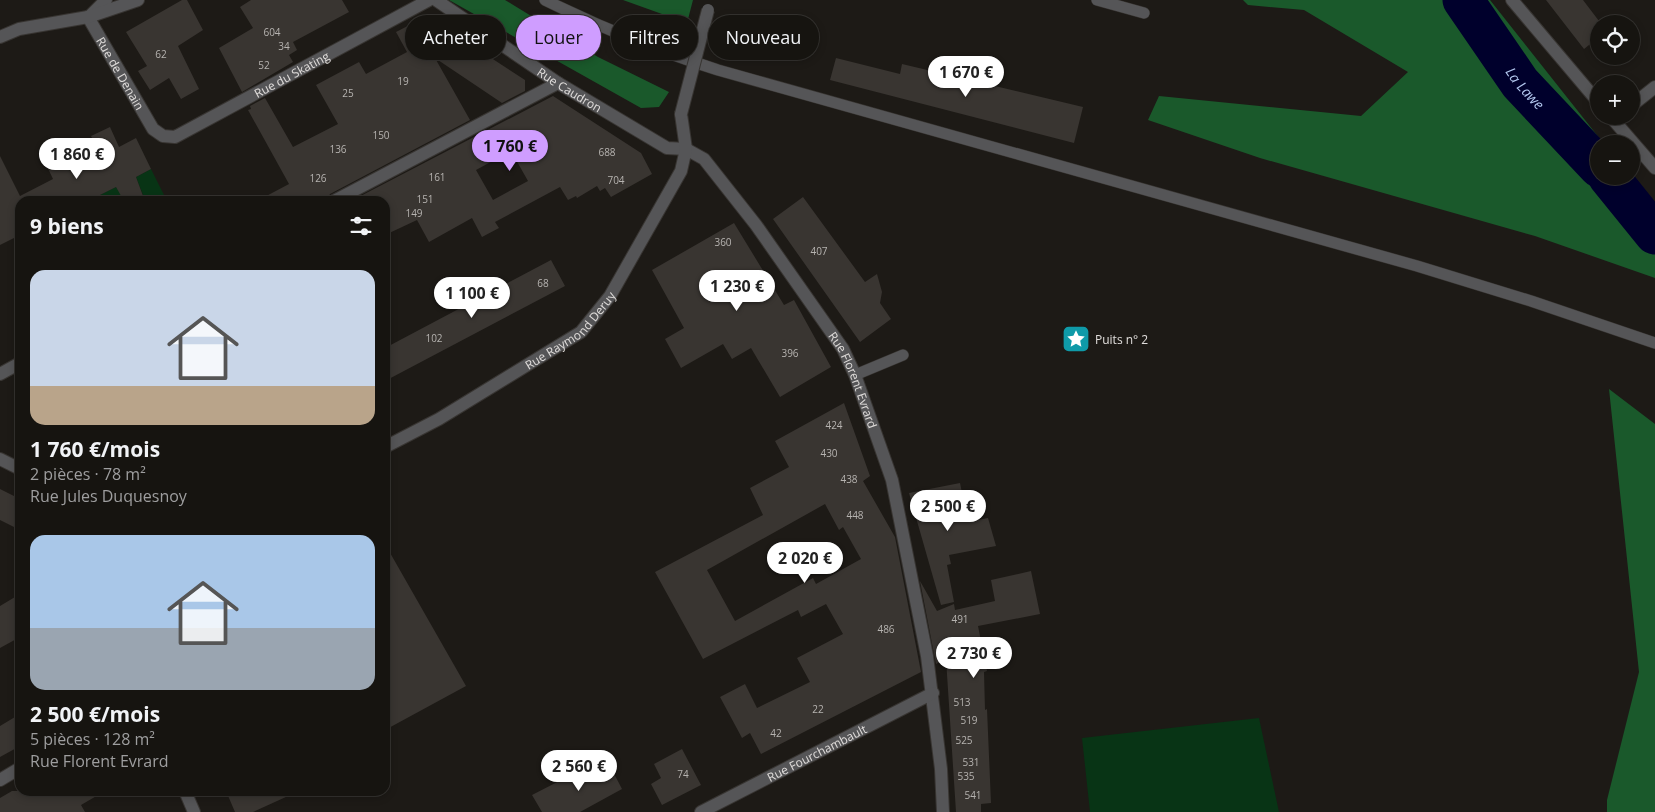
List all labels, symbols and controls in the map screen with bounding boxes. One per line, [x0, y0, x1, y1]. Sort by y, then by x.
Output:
chip: Acheter [405, 15, 506, 60]
chip: Louer [516, 15, 601, 60]
chip: Filtres [611, 15, 698, 60]
chip: Nouveau [708, 15, 819, 60]
map controls [1590, 15, 1640, 185]
button: locate [1590, 15, 1640, 65]
house number: 604 [263, 25, 281, 39]
street label: Rue de Denain [93, 34, 148, 113]
house number: 34 [278, 39, 290, 53]
house number: 62 [155, 47, 167, 61]
street label: Rue du Skating [251, 47, 332, 101]
pin: 1 670 € [920, 56, 1012, 98]
house number: 52 [258, 58, 270, 72]
text: 1 670 € [939, 61, 993, 83]
street label: Rue Caudron [534, 63, 605, 116]
water label: La Lawe [1502, 63, 1549, 113]
house number: 19 [397, 74, 409, 88]
button: + [1590, 75, 1640, 125]
house number: 25 [342, 86, 354, 100]
house number: 150 [372, 128, 390, 142]
pin: 1 760 € [464, 130, 556, 172]
text: 1 760 € [483, 135, 537, 157]
button: − [1590, 135, 1640, 185]
pin: 1 860 € [31, 138, 123, 180]
house number: 136 [329, 142, 347, 156]
text: 1 860 € [50, 143, 104, 165]
house number: 688 [598, 145, 616, 159]
house number: 161 [428, 170, 446, 184]
house number: 126 [309, 171, 327, 185]
house number: 704 [607, 173, 625, 187]
house number: 151 [416, 192, 434, 206]
house number: 149 [405, 206, 423, 220]
text: 9 biens [30, 212, 104, 240]
icon: filters [347, 212, 375, 240]
house number: 360 [714, 235, 732, 249]
house number: 407 [810, 244, 828, 258]
pin: 1 230 € [691, 270, 783, 312]
text: 1 230 € [710, 275, 764, 297]
pin: 1 100 € [426, 276, 518, 319]
house number: 68 [537, 276, 549, 290]
text: 1 100 € [445, 282, 499, 304]
street label: Rue Raymond Deruy [521, 288, 620, 373]
icon: home [158, 303, 248, 393]
place icon: Puits n° 2 [1061, 324, 1091, 354]
street label: Rue Florent Evrard [825, 328, 882, 430]
house number: 102 [425, 331, 443, 345]
place label: Puits n° 2 [1095, 331, 1148, 348]
house number: 396 [781, 346, 799, 360]
house number: 424 [825, 418, 843, 432]
text: 1 760 €/mois [30, 435, 160, 463]
house number: 430 [820, 446, 838, 460]
text: 2 pièces · 78 m² [30, 463, 146, 485]
house number: 438 [840, 472, 858, 486]
text: Rue Jules Duquesnoy [30, 485, 187, 507]
pin: 2 500 € [902, 490, 994, 532]
text: 2 500 € [921, 495, 975, 517]
house number: 448 [846, 508, 864, 522]
pin: 2 020 € [759, 542, 851, 584]
text: 2 020 € [778, 547, 832, 569]
icon: home [158, 568, 248, 658]
house number: 491 [951, 612, 969, 626]
house number: 486 [877, 622, 895, 636]
pin: 2 730 € [928, 636, 1020, 679]
text: 2 730 € [947, 642, 1001, 664]
house number: 513 [953, 695, 971, 709]
text: 2 500 €/mois [30, 700, 160, 728]
house number: 22 [812, 702, 824, 716]
house number: 519 [960, 713, 978, 727]
street label: Rue Fourchambault [764, 720, 869, 785]
house number: 42 [770, 726, 782, 740]
text: 5 pièces · 128 m² [30, 728, 155, 750]
house number: 525 [955, 733, 973, 747]
text: Rue Florent Evrard [30, 750, 169, 772]
pin: 2 560 € [533, 750, 625, 792]
text: 2 560 € [552, 755, 606, 777]
house number: 531 [962, 755, 980, 769]
house number: 74 [677, 767, 689, 781]
house number: 535 [957, 769, 975, 783]
house number: 541 [964, 788, 982, 802]

